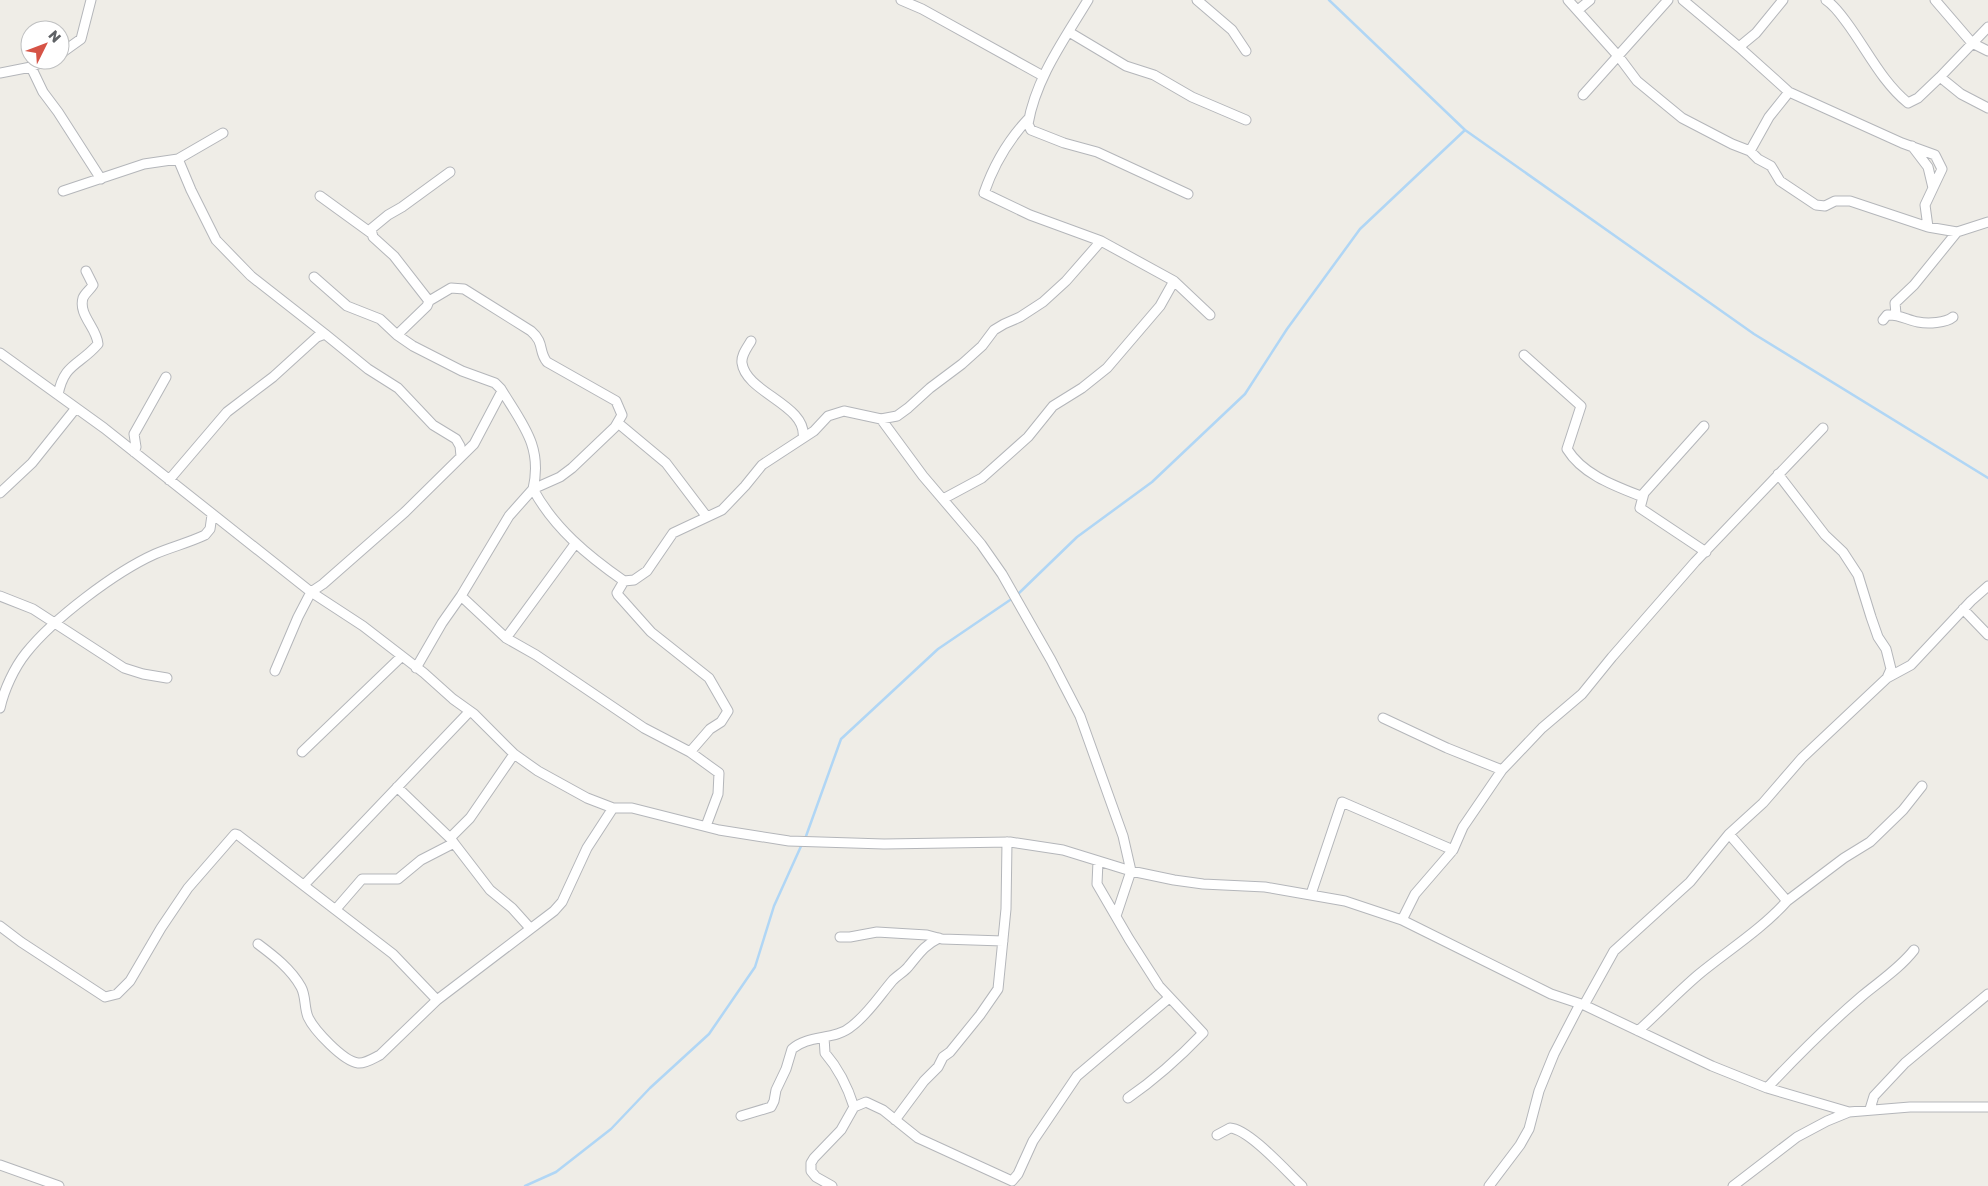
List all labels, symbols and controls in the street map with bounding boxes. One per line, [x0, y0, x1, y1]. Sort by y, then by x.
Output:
north arrow [20, 20, 70, 70]
text: N [45, 26, 65, 46]

